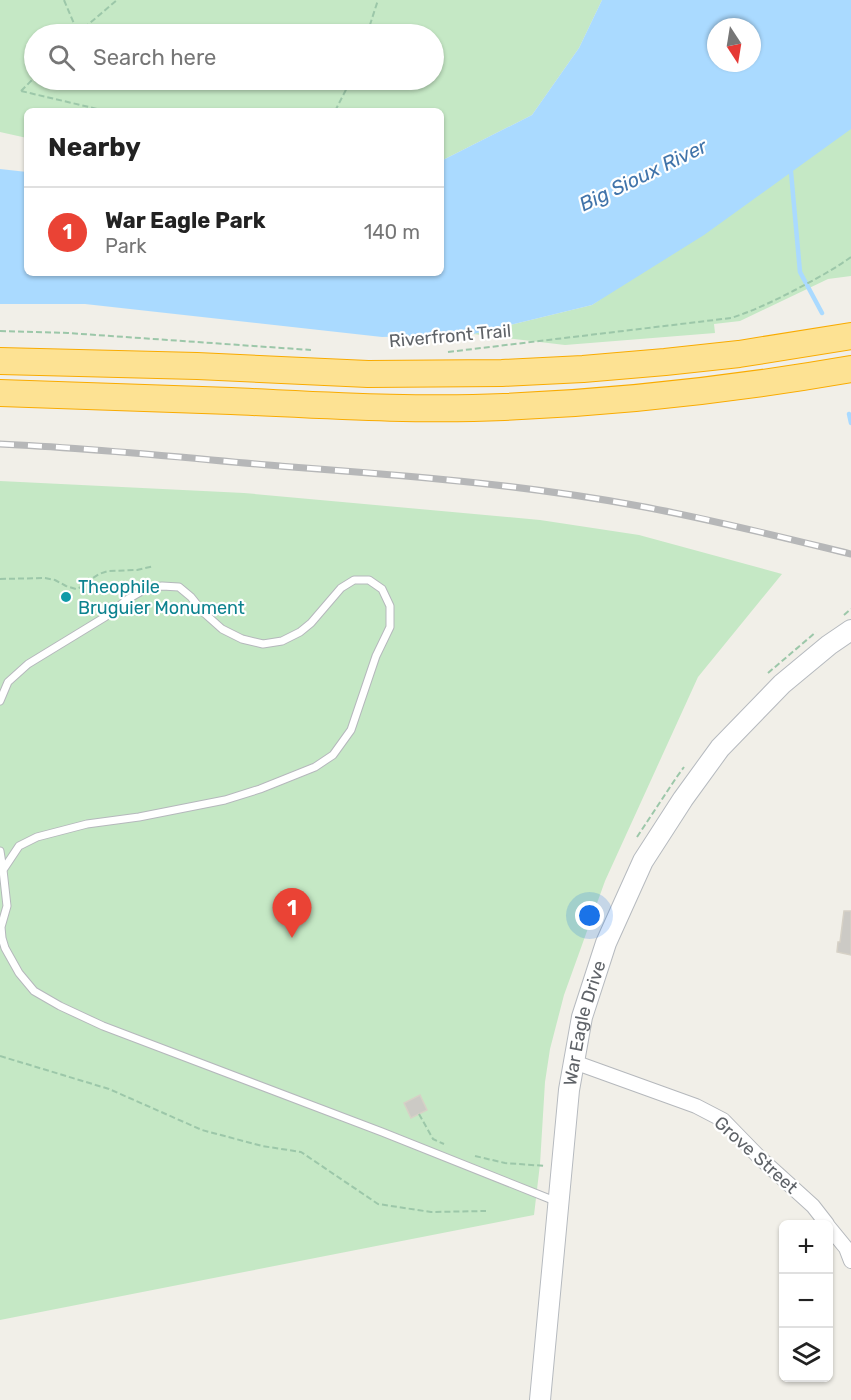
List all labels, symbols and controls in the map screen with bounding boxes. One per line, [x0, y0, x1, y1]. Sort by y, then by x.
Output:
north arrow [707, 18, 761, 72]
search box [24, 24, 444, 90]
icon: search [45, 41, 78, 74]
text: Search here [93, 44, 216, 71]
text: Nearby [48, 132, 141, 163]
water label: Big Sioux River [575, 133, 712, 216]
text: War Eagle Park [105, 207, 266, 234]
text: 1 [63, 220, 72, 244]
text: 140 m [364, 220, 420, 244]
text: Park [105, 234, 147, 258]
street label: Riverfront Trail [388, 320, 512, 352]
place label: Theophile Bruguier Monument [78, 576, 245, 619]
marker: Theophile Bruguier Monument [59, 590, 73, 604]
pin: 1 [272, 888, 312, 938]
your location [575, 901, 604, 930]
street label: War Eagle Drive [559, 958, 611, 1088]
street label: Grove Street [710, 1112, 802, 1198]
map controls [779, 1220, 833, 1382]
button: + [779, 1220, 833, 1274]
button: − [779, 1274, 833, 1328]
button: layers [779, 1328, 833, 1382]

